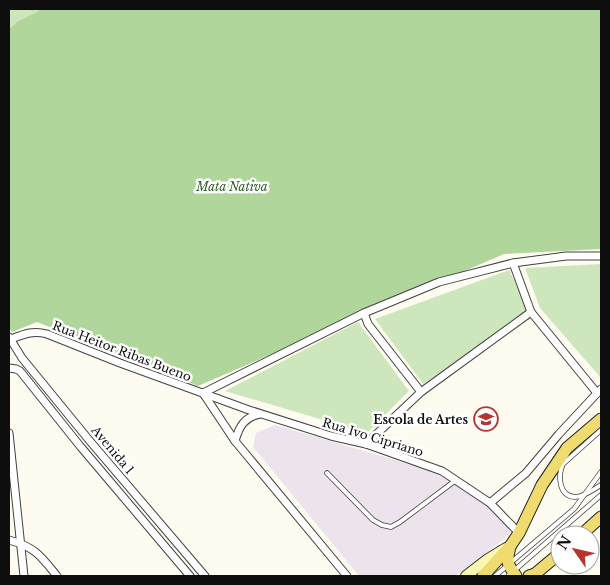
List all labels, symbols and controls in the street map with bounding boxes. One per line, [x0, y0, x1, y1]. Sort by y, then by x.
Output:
park label: Mata Nativa [195, 179, 268, 194]
street label: Rua Heitor Ribas Bueno [50, 318, 194, 384]
school or university icon: Escola de Artes [473, 406, 499, 432]
place label: Escola de Artes [373, 412, 468, 427]
street label: Rua Ivo Cipriano [321, 414, 425, 460]
street label: Avenida 1 [88, 422, 137, 477]
north arrow [550, 525, 600, 575]
text: N [553, 532, 575, 553]

